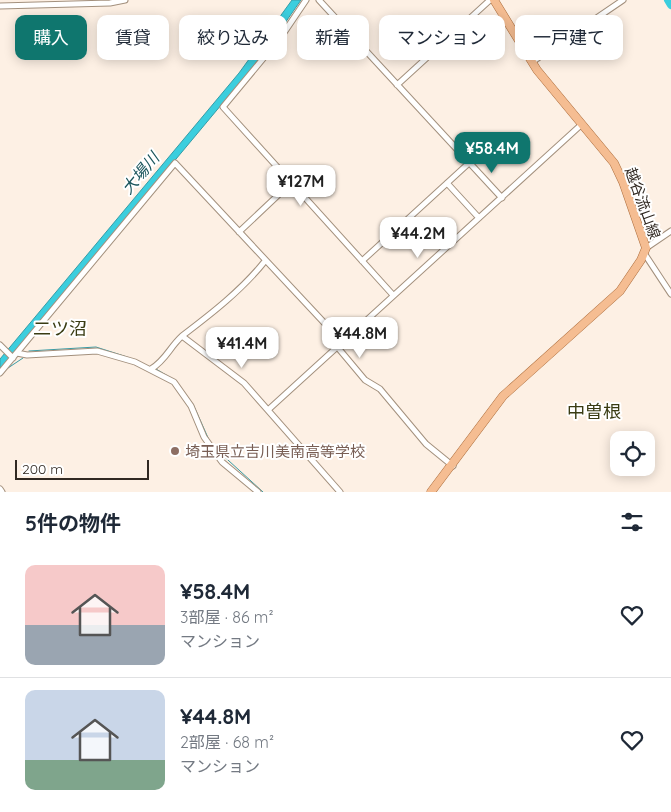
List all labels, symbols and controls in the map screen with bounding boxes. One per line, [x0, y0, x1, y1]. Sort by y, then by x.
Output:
chip: 購入 [15, 15, 87, 60]
chip: 賃貸 [97, 15, 169, 60]
chip: 絞り込み [179, 15, 287, 60]
chip: 新着 [297, 15, 369, 60]
chip: マンション [379, 15, 505, 60]
chip: 一戸建て [515, 15, 623, 60]
pin: ¥58.4M [451, 132, 533, 174]
text: ¥58.4M [465, 138, 519, 158]
water label: 大場川 [117, 147, 164, 198]
pin: ¥127M [266, 164, 336, 207]
street label: 越谷流山線 [621, 164, 665, 241]
text: ¥127M [278, 171, 324, 191]
pin: ¥44.2M [377, 216, 459, 259]
text: ¥44.2M [391, 223, 445, 243]
pin: ¥44.8M [319, 316, 401, 359]
district label: 二ツ沼 [33, 317, 87, 340]
text: ¥44.8M [333, 323, 387, 343]
pin: ¥41.4M [201, 326, 283, 369]
text: ¥41.4M [217, 333, 267, 353]
district label: 中曽根 [567, 400, 621, 423]
map controls [610, 431, 655, 476]
button: locate [610, 431, 655, 476]
place label: 埼玉県立吉川美南高等学校 [185, 442, 365, 461]
marker: 埼玉県立吉川美南高等学校 [169, 445, 181, 457]
scale bar [15, 457, 149, 480]
text: 200 m [22, 460, 63, 478]
icon: filters [618, 508, 646, 536]
text: 5件の物件 [25, 510, 121, 536]
text: ¥58.4M [180, 578, 250, 604]
icon: home [65, 585, 125, 645]
icon: heart [618, 601, 646, 629]
text: 3部屋 · 86 m² [180, 607, 274, 627]
text: マンション [180, 631, 260, 651]
text: ¥44.8M [180, 703, 251, 729]
icon: home [65, 710, 125, 770]
icon: heart [618, 726, 646, 754]
text: 2部屋 · 68 m² [180, 732, 274, 752]
text: マンション [180, 756, 260, 776]

